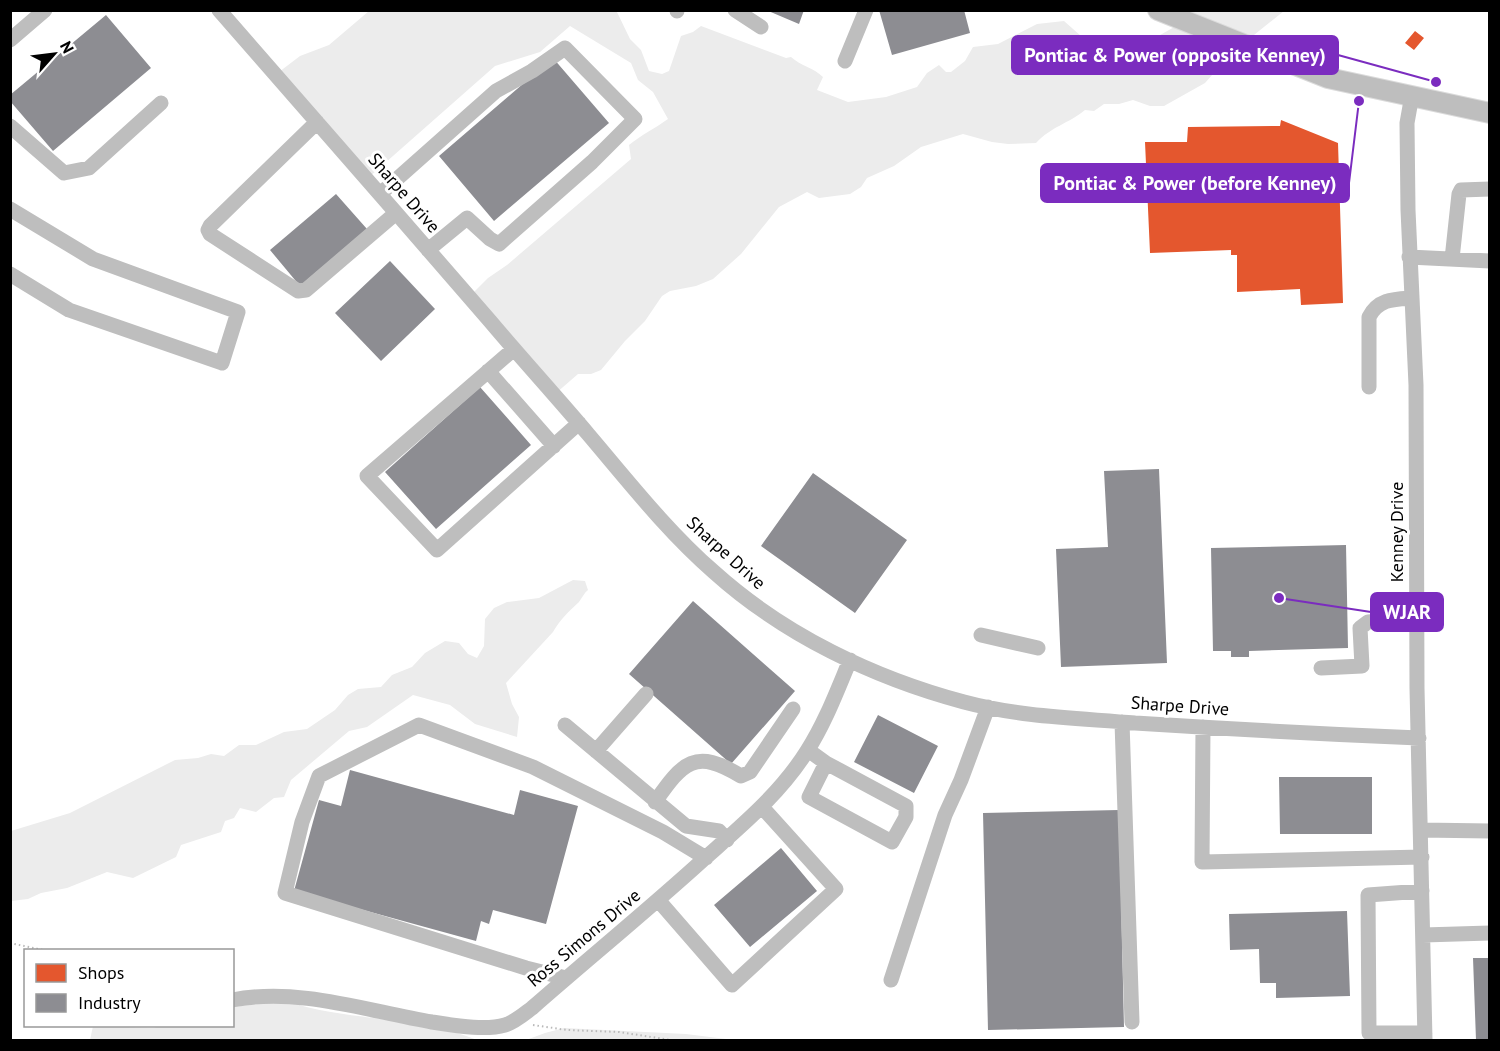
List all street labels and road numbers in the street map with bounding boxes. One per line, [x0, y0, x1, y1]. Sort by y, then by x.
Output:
street label: Sharpe Drive [363, 148, 445, 237]
street label: Kenney Drive [1385, 482, 1408, 582]
street label: Sharpe Drive [682, 511, 771, 594]
street label: Sharpe Drive [1130, 691, 1230, 720]
street label: Ross Simons Drive [522, 884, 645, 992]

